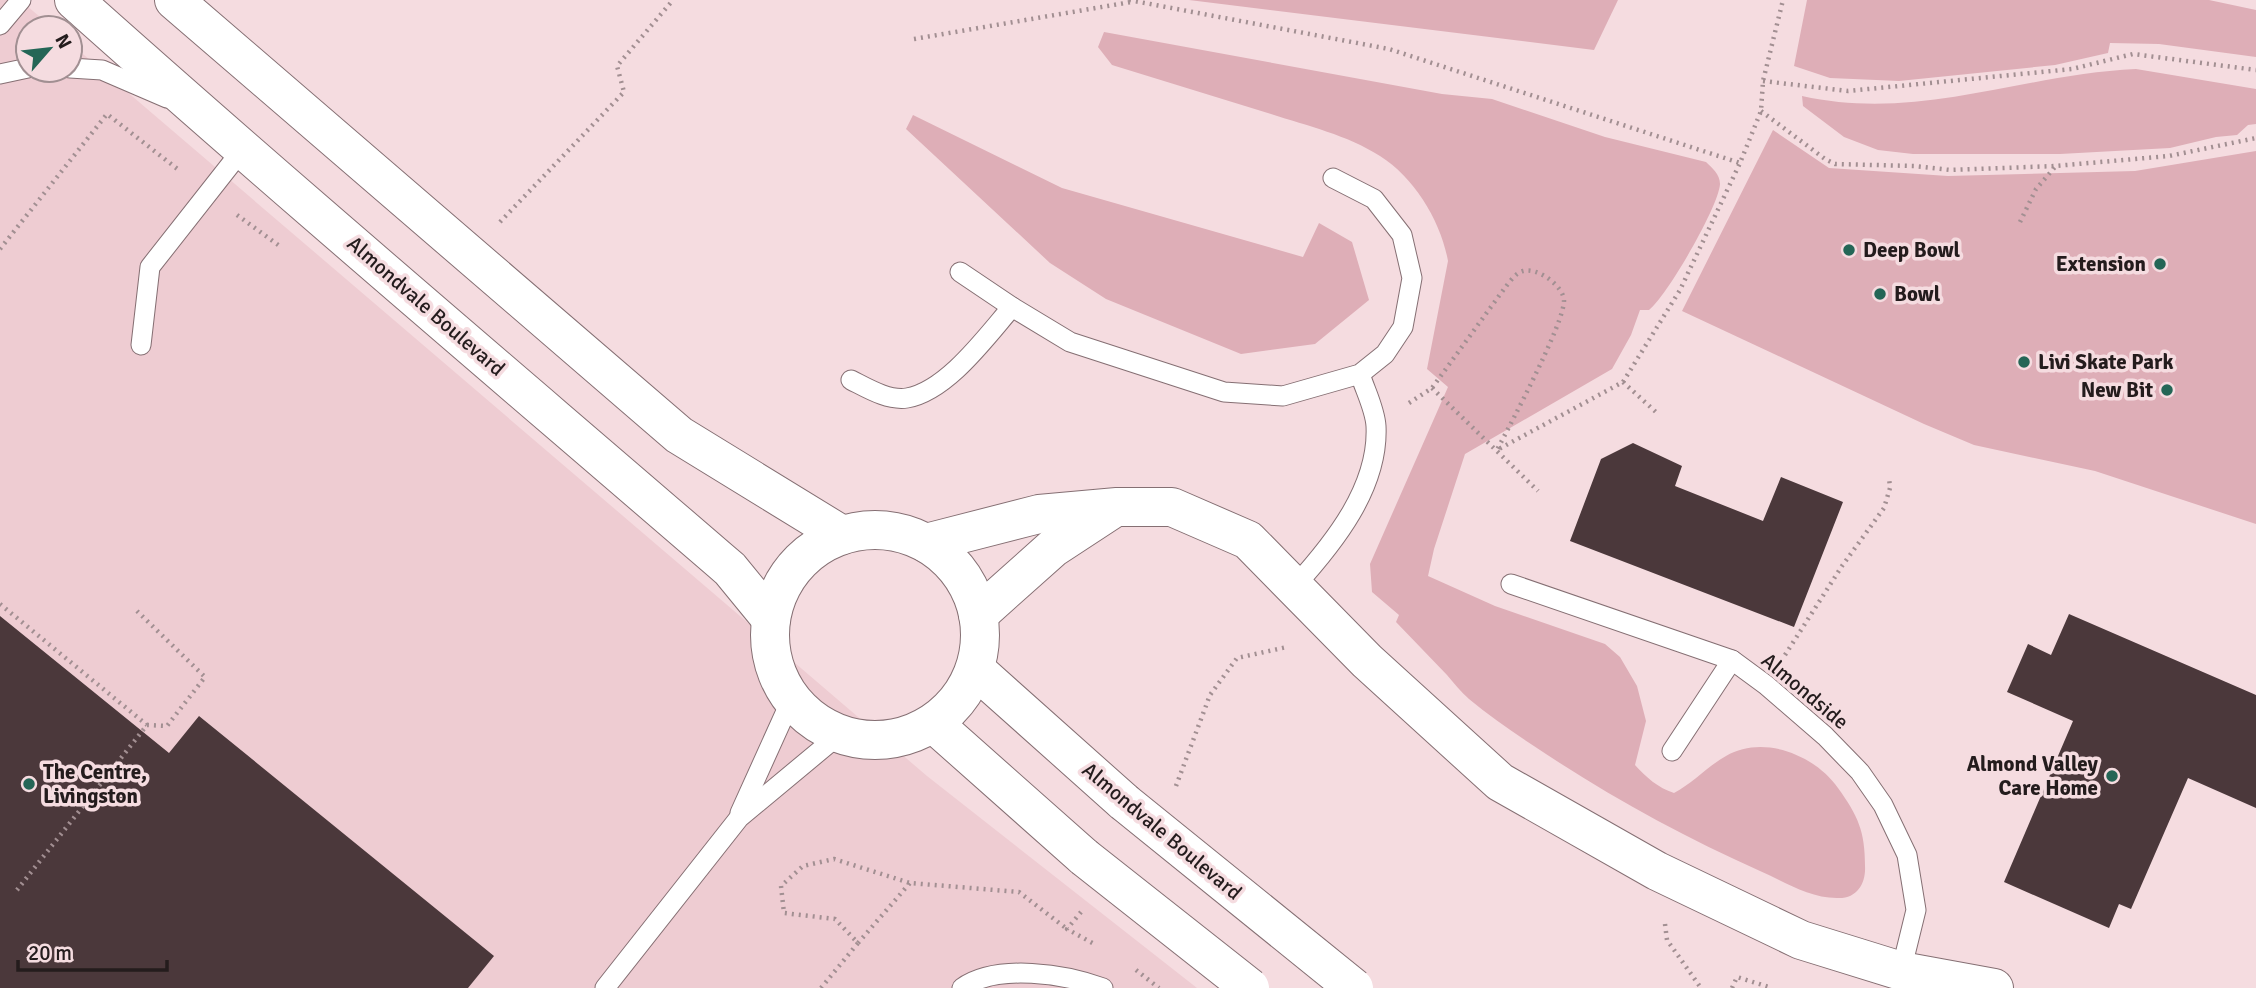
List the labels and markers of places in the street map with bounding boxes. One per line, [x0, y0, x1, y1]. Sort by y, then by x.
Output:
place label: Deep Bowl [1863, 237, 1961, 263]
marker: Deep Bowl [1841, 242, 1857, 258]
place label: Extension [2056, 251, 2146, 277]
marker: Extension [2152, 256, 2168, 272]
place label: Bowl [1894, 281, 1941, 307]
marker: Bowl [1872, 286, 1888, 302]
place label: Livi Skate Park [2038, 349, 2173, 375]
marker: Livi Skate Park [2016, 354, 2032, 370]
place label: New Bit [2081, 377, 2153, 403]
marker: New Bit [2159, 382, 2175, 398]
place label: Almond Valley Care Home [1967, 751, 2099, 801]
place label: The Centre, Livingston [43, 759, 147, 809]
marker: Almond Valley Care Home [2104, 768, 2120, 784]
marker: The Centre, Livingston [21, 776, 37, 792]

